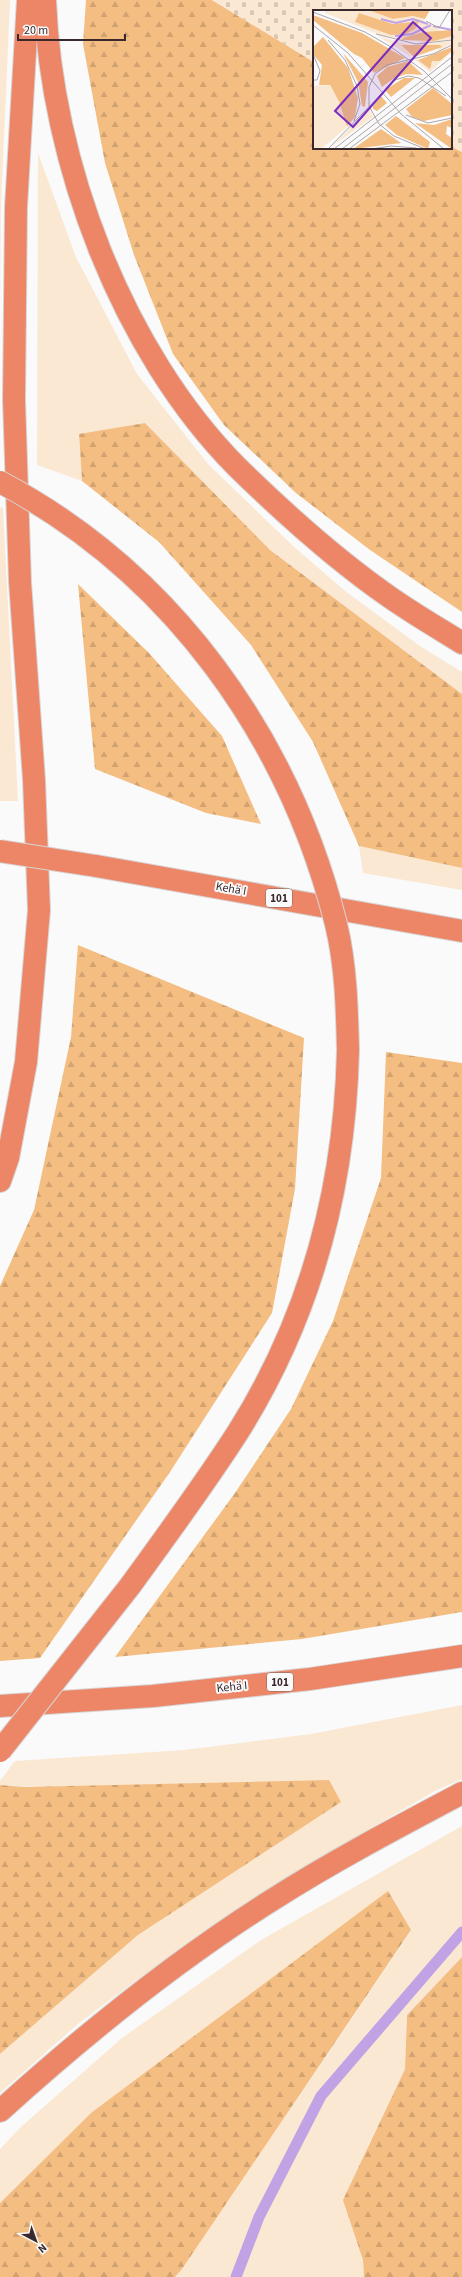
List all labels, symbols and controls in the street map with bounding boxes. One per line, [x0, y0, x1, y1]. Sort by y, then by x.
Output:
inset map [313, 10, 452, 149]
scale bar [18, 16, 125, 42]
text: 20 m [24, 22, 48, 39]
street label: Kehä I [214, 878, 248, 900]
road number: 101 [266, 889, 292, 907]
road number: 101 [267, 1673, 293, 1691]
street label: Kehä I [216, 1677, 248, 1697]
north arrow [16, 2221, 56, 2261]
text: N [35, 2240, 50, 2256]

